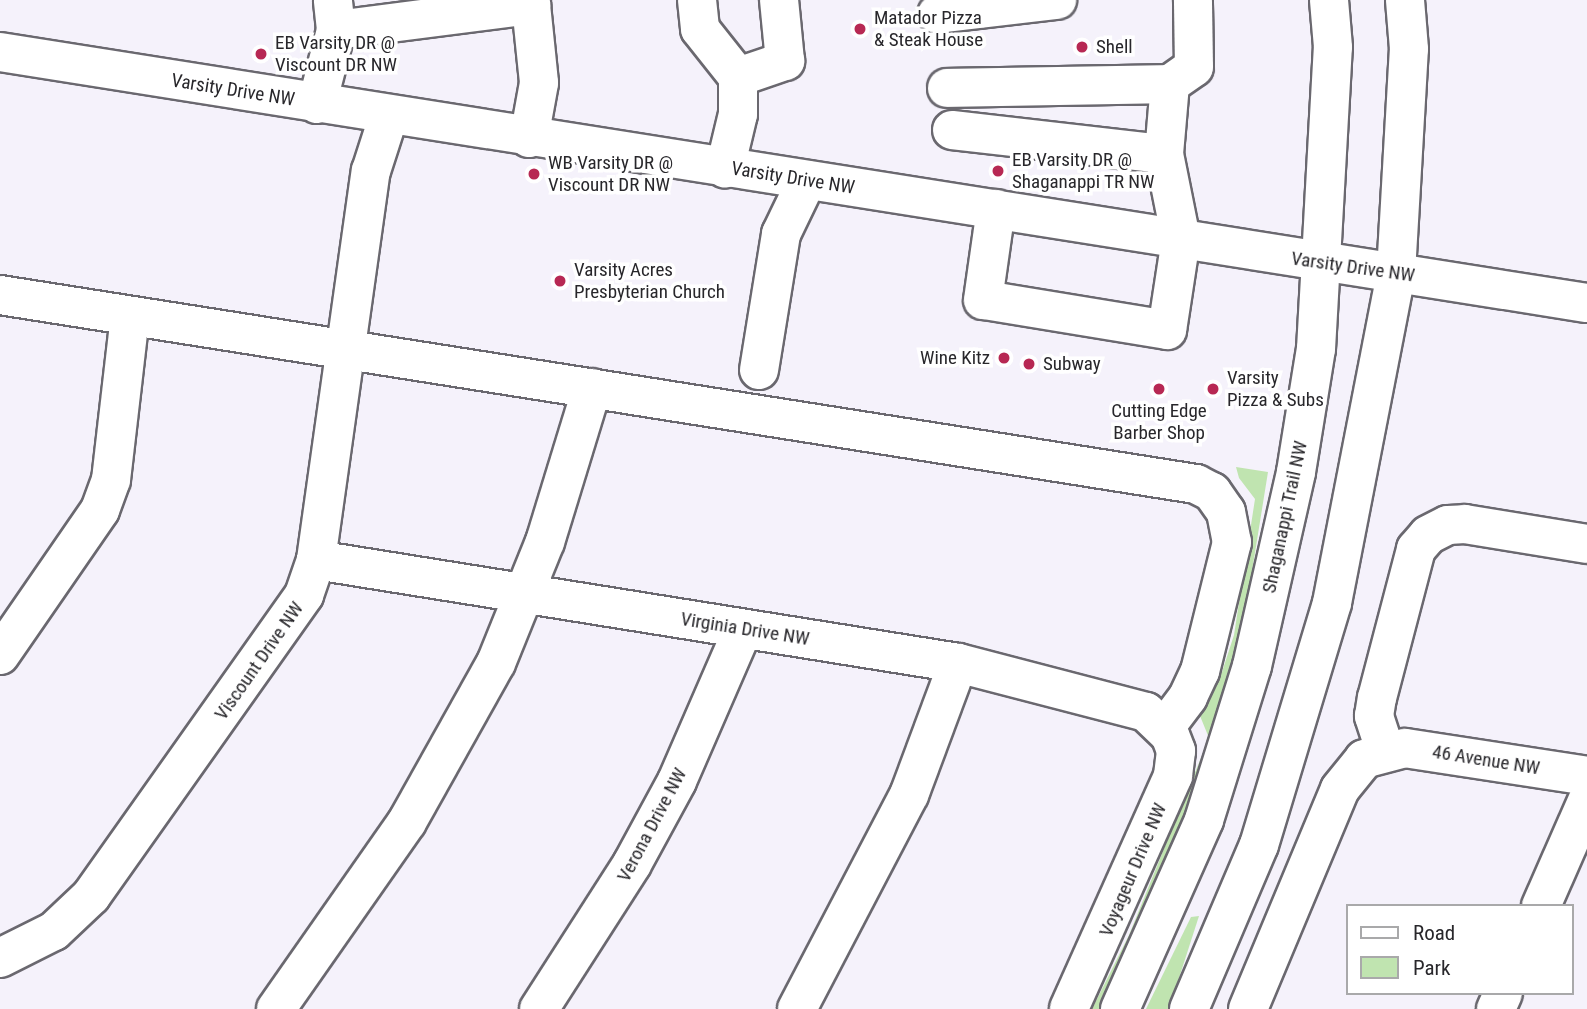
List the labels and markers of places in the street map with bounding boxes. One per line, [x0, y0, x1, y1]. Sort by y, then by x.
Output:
place label: Matador Pizza & Steak House [874, 7, 983, 51]
marker: Matador Pizza & Steak House [852, 21, 868, 37]
place label: EB Varsity DR @ Viscount DR NW [275, 32, 397, 76]
place label: Shell [1096, 36, 1133, 58]
marker: Shell [1074, 39, 1090, 55]
marker: EB Varsity DR @ Viscount DR NW [253, 46, 269, 62]
place label: EB Varsity DR @ Shaganappi TR NW [1012, 149, 1155, 193]
place label: WB Varsity DR @ Viscount DR NW [548, 152, 673, 196]
marker: EB Varsity DR @ Shaganappi TR NW [990, 163, 1006, 179]
marker: WB Varsity DR @ Viscount DR NW [526, 166, 542, 182]
place label: Varsity Acres Presbyterian Church [574, 259, 725, 303]
marker: Varsity Acres Presbyterian Church [552, 273, 568, 289]
place label: Wine Kitz [920, 347, 990, 369]
marker: Wine Kitz [996, 350, 1012, 366]
place label: Subway [1043, 353, 1101, 375]
marker: Subway [1021, 356, 1037, 372]
place label: Varsity Pizza & Subs [1227, 367, 1324, 411]
marker: Cutting Edge Barber Shop [1151, 381, 1167, 397]
marker: Varsity Pizza & Subs [1205, 381, 1221, 397]
place label: Cutting Edge Barber Shop [1111, 400, 1207, 444]

